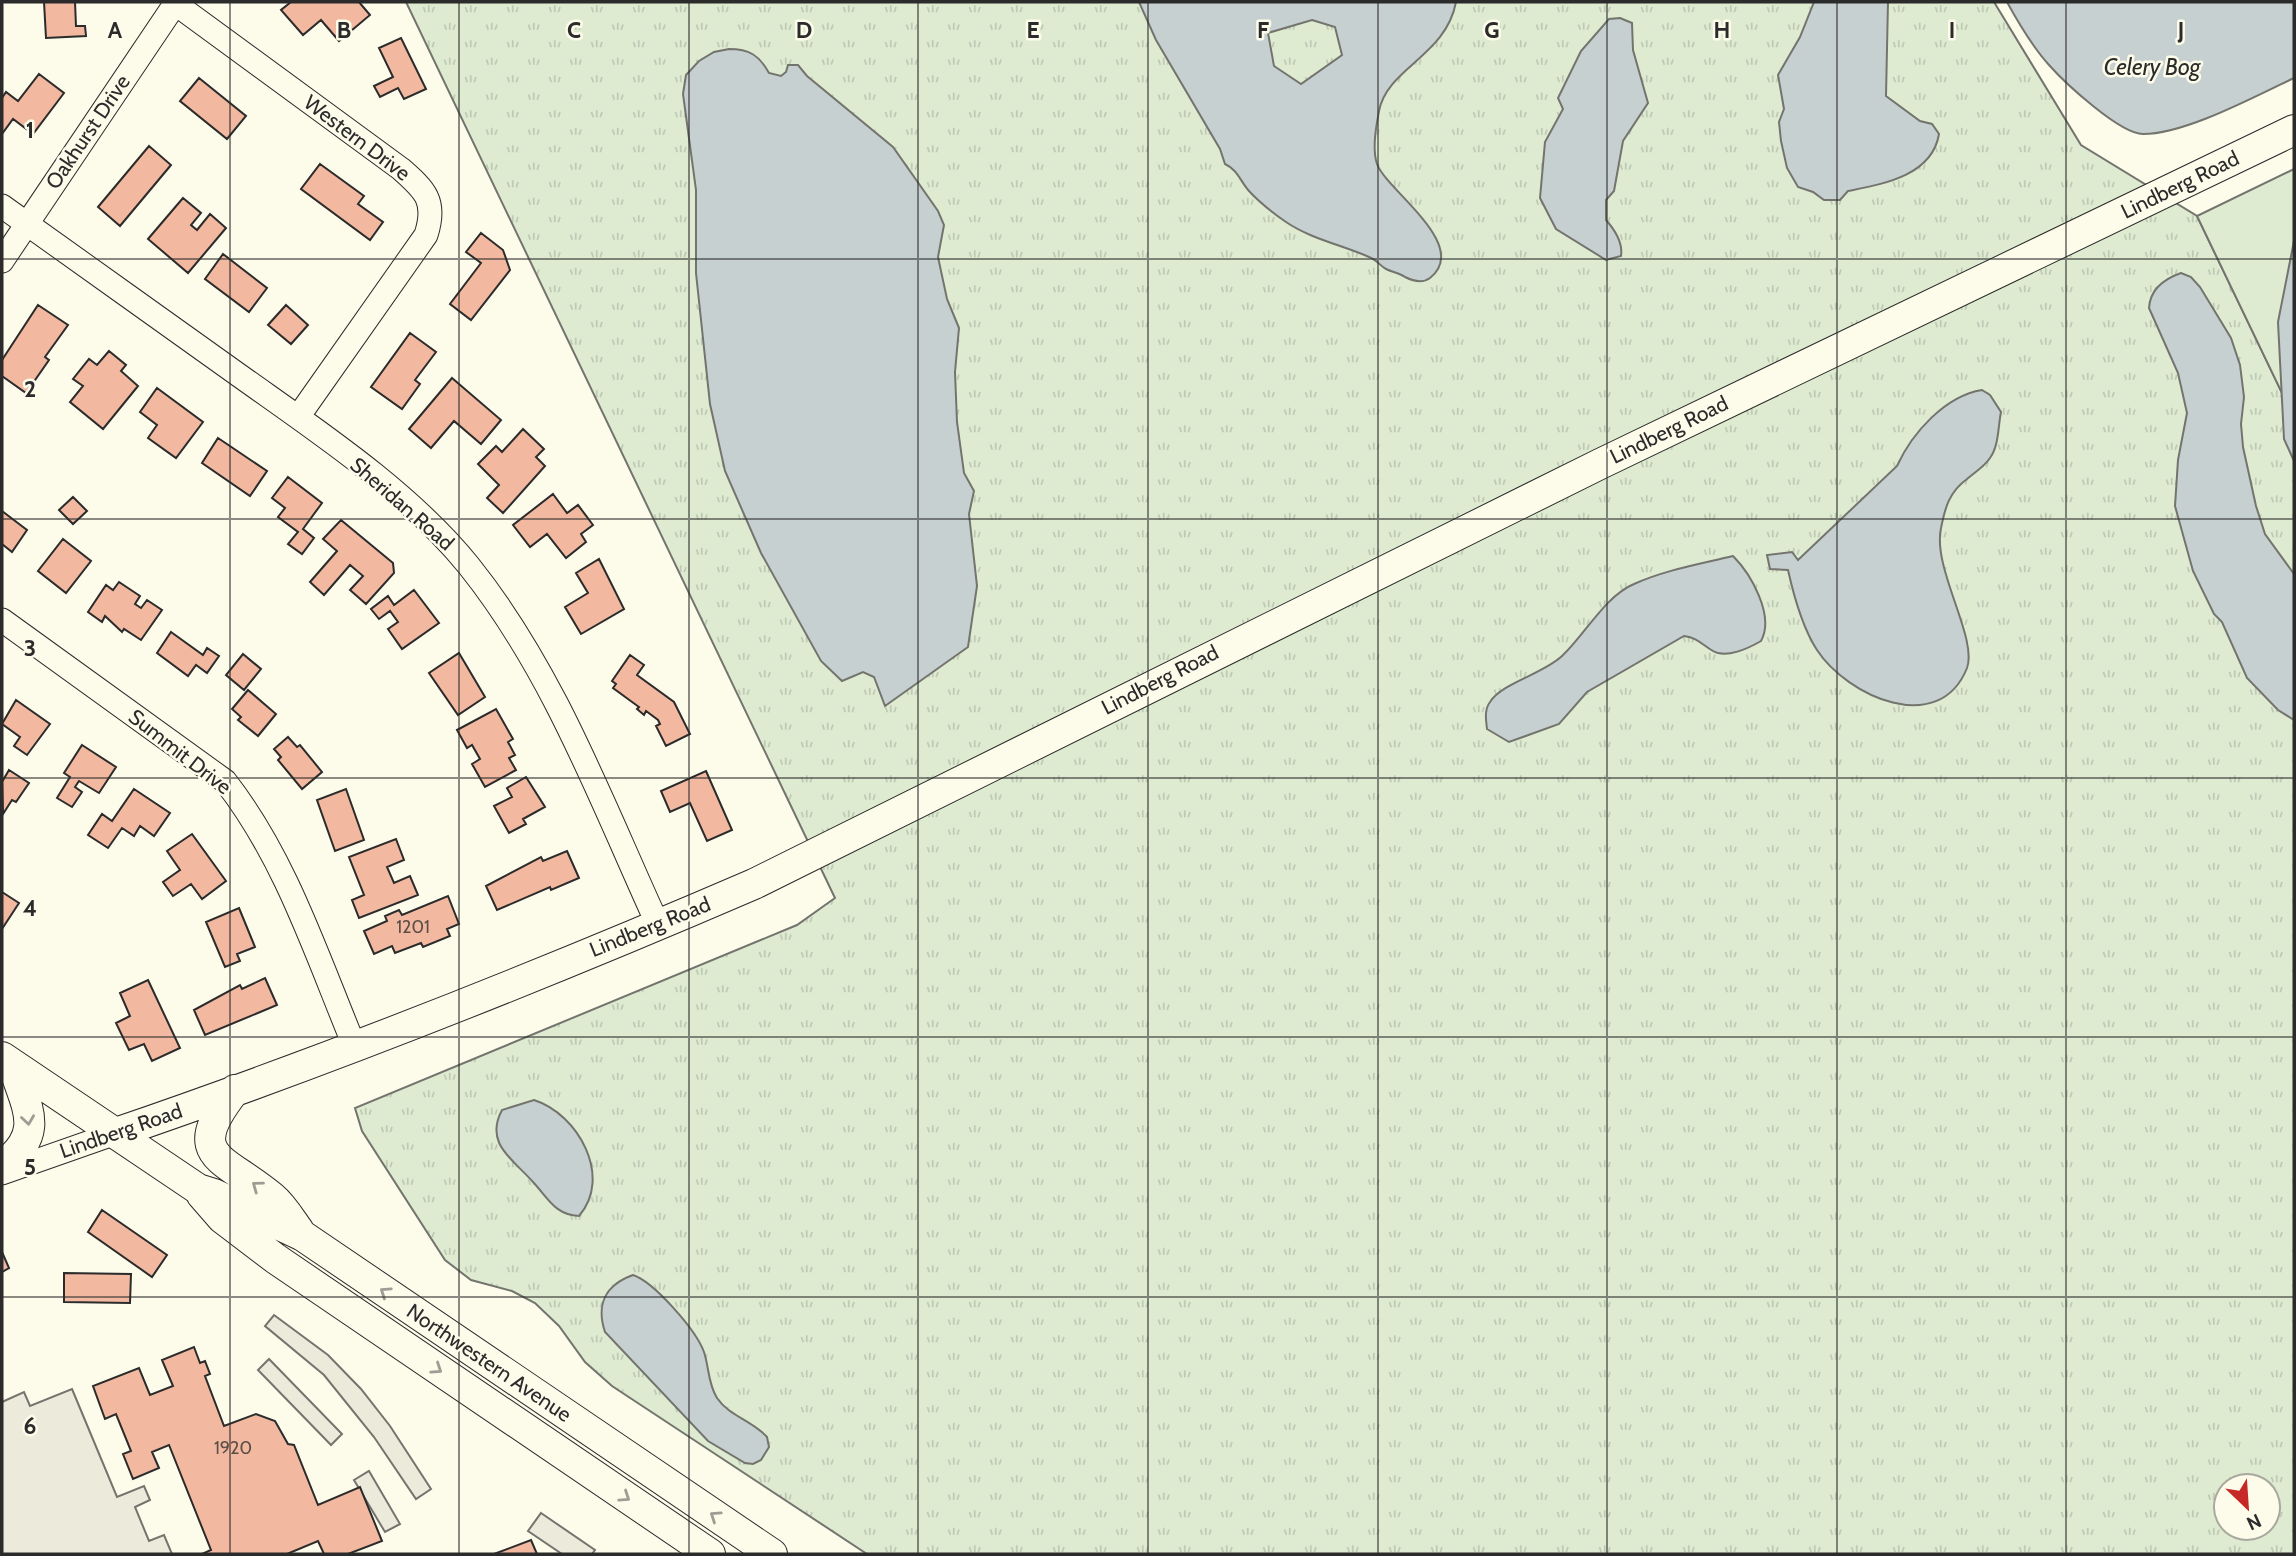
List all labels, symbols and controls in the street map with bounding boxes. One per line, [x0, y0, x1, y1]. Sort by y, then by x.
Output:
text: A [108, 16, 123, 44]
text: B [337, 16, 351, 44]
text: C [567, 16, 581, 44]
text: D [796, 16, 812, 44]
text: E [1026, 16, 1040, 44]
text: F [1257, 16, 1269, 44]
text: G [1484, 16, 1500, 44]
text: H [1714, 16, 1730, 44]
text: I [1949, 16, 1955, 44]
text: J [2177, 16, 2184, 44]
water label: Celery Bog [2104, 53, 2202, 81]
street label: Oakhurst Drive [40, 70, 135, 193]
street label: Western Drive [299, 90, 416, 186]
text: 1 [26, 116, 34, 144]
street label: Lindberg Road [2117, 145, 2243, 224]
text: 2 [24, 375, 36, 403]
street label: Lindberg Road [1606, 390, 1732, 469]
street label: Sheridan Road [345, 452, 459, 555]
text: 3 [24, 634, 36, 662]
street label: Lindberg Road [1097, 639, 1222, 720]
street label: Summit Drive [124, 704, 237, 800]
street label: Lindberg Road [586, 891, 714, 962]
text: 4 [23, 894, 37, 922]
house number: 1201 [396, 916, 430, 938]
street label: Lindberg Road [56, 1098, 185, 1163]
one-way arrow [20, 1114, 35, 1126]
text: 5 [24, 1153, 36, 1181]
one-way arrow [252, 1182, 265, 1194]
one-way arrow [380, 1288, 393, 1300]
street label: Northwestern Avenue [402, 1298, 576, 1427]
one-way arrow [429, 1361, 442, 1373]
text: 6 [24, 1412, 36, 1440]
house number: 1920 [214, 1437, 252, 1459]
north arrow [2212, 1472, 2282, 1542]
one-way arrow [618, 1489, 631, 1502]
text: N [2243, 1509, 2265, 1535]
one-way arrow [710, 1512, 723, 1524]

